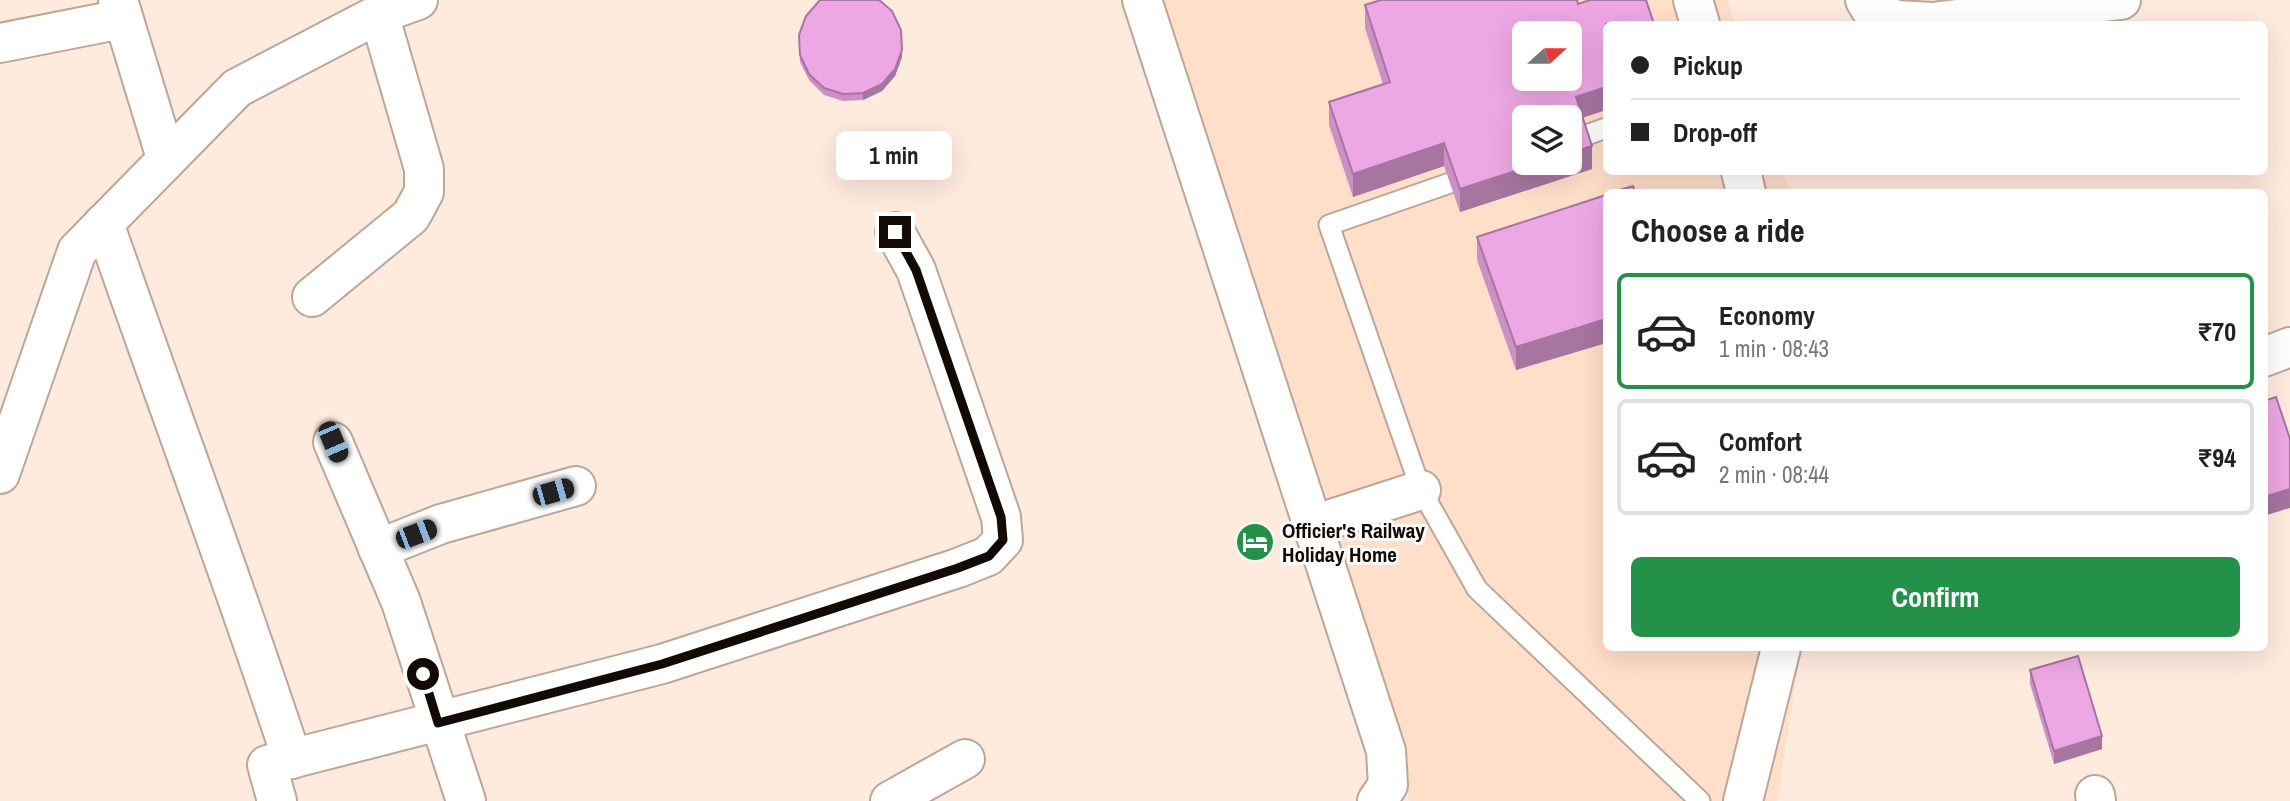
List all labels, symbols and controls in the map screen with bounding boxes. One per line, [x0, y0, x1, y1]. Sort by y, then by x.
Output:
north arrow [1512, 21, 1582, 91]
map controls [1512, 21, 1582, 175]
text: Pickup [1673, 48, 1743, 83]
button: layers [1512, 105, 1582, 175]
text: Drop-off [1673, 115, 1757, 150]
callout: 1 min [837, 131, 953, 180]
text: 1 min [869, 140, 919, 171]
text: Choose a ride [1631, 209, 1805, 252]
route end [879, 216, 911, 248]
text: Economy [1719, 298, 1815, 333]
icon: car [1635, 300, 1698, 363]
text: ₹70 [2197, 314, 2236, 349]
text: 1 min · 08:43 [1719, 333, 1829, 364]
car [316, 419, 351, 465]
text: Comfort [1719, 424, 1802, 459]
icon: car [1635, 426, 1698, 489]
text: ₹94 [2197, 440, 2236, 475]
text: 2 min · 08:44 [1719, 459, 1829, 490]
car [530, 476, 577, 508]
place label: Officier's Railway Holiday Home [1282, 516, 1425, 569]
car [393, 517, 440, 551]
hotel icon: Officier's Railway Holiday Home [1234, 521, 1276, 563]
button: Confirm [1631, 557, 2240, 637]
route start [407, 658, 439, 690]

